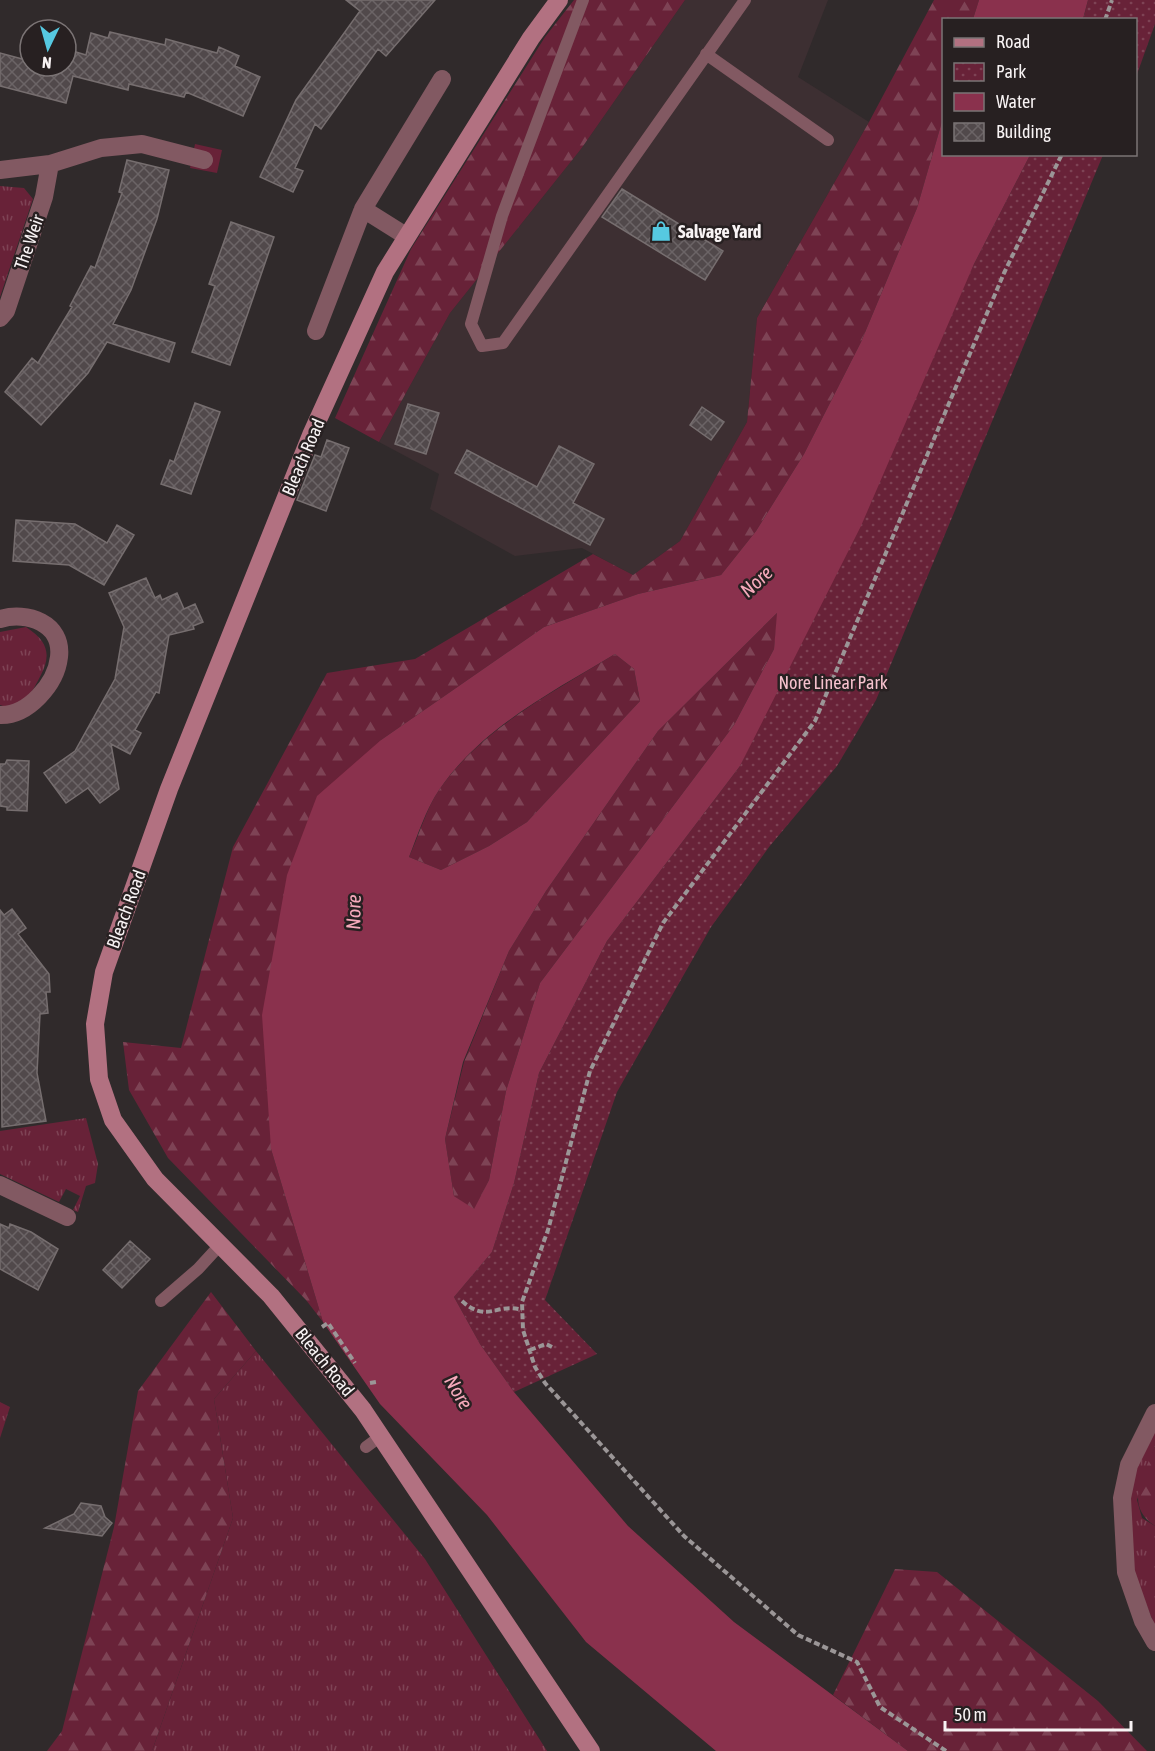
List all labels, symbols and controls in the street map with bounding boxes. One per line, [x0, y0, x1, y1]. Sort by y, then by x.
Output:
north arrow [18, 18, 78, 78]
legend [942, 18, 1137, 156]
text: Road [996, 31, 1030, 52]
text: N [41, 54, 52, 72]
text: Park [996, 61, 1026, 82]
text: Water [996, 91, 1036, 112]
text: Building [996, 121, 1051, 142]
street label: The Weir [10, 211, 48, 272]
shop icon: Salvage Yard [649, 219, 673, 243]
place label: Salvage Yard [678, 221, 761, 242]
street label: Bleach Road [277, 415, 329, 499]
water label: Nore [735, 560, 777, 602]
park label: Nore Linear Park [778, 672, 888, 693]
street label: Bleach Road [102, 867, 150, 951]
water label: Nore [341, 894, 365, 930]
street label: Bleach Road [291, 1324, 359, 1400]
water label: Nore [440, 1371, 478, 1413]
scale bar [945, 1694, 1131, 1732]
text: 50 m [954, 1704, 986, 1725]

